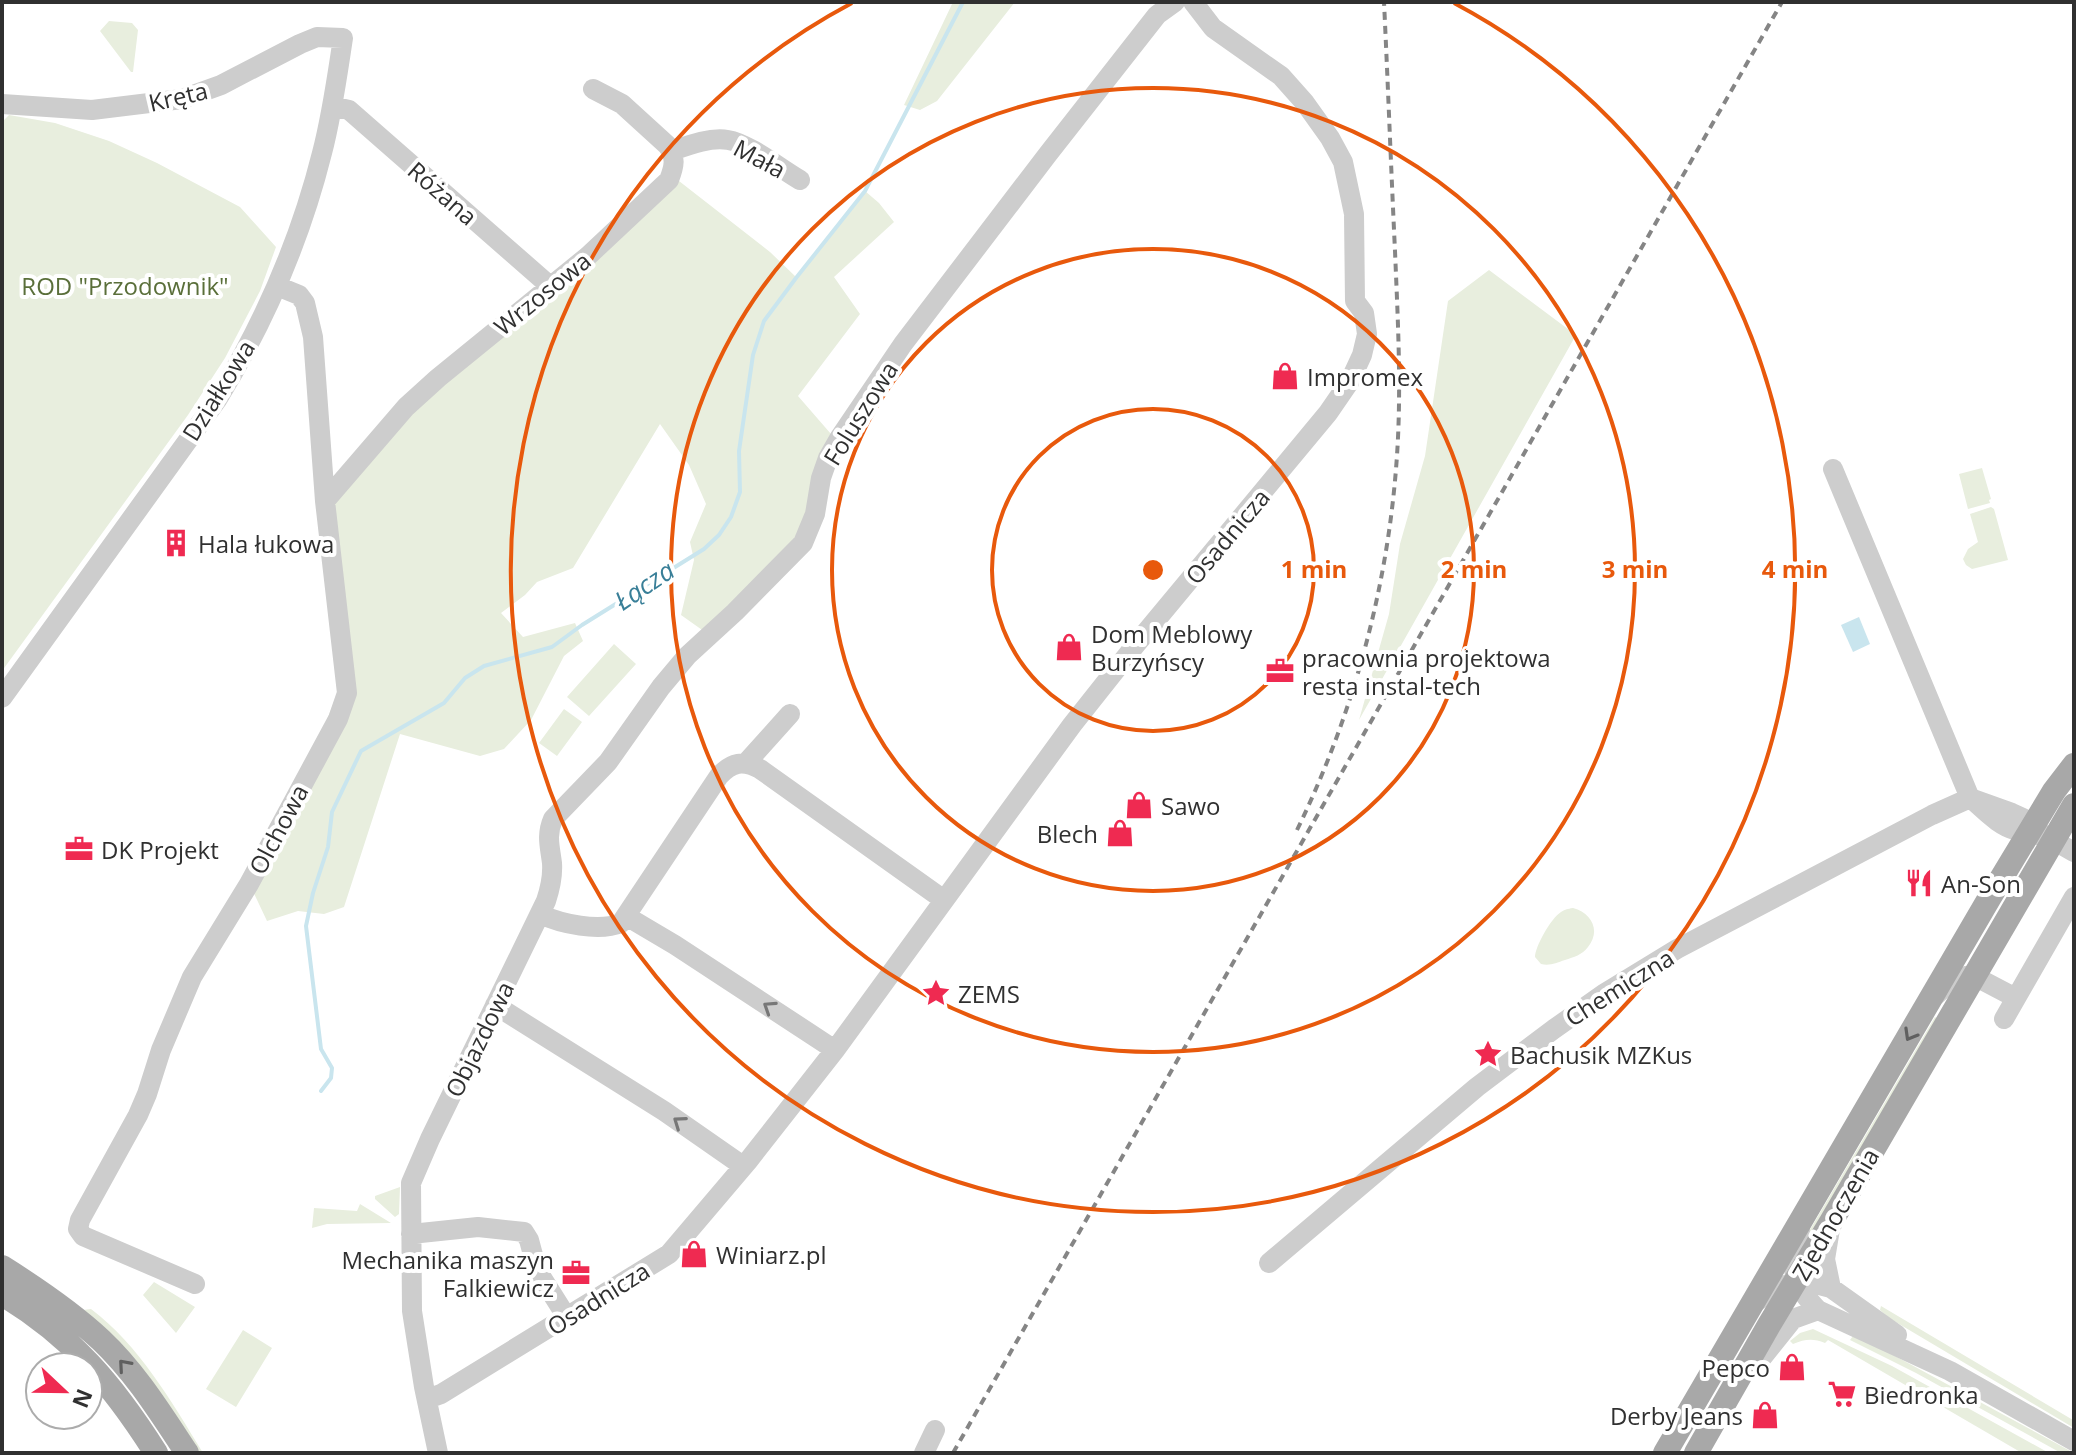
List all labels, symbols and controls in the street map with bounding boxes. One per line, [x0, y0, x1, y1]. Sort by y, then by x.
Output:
street label: Kręta [145, 73, 211, 119]
street label: Mała [728, 131, 792, 185]
street label: Różana [401, 154, 485, 232]
street label: Wrzosowa [487, 244, 597, 342]
park label: ROD "Przodownik" [21, 269, 229, 302]
street label: Działkowa [174, 333, 262, 447]
street label: Foluszowa [815, 355, 905, 471]
place label: Impromex [1307, 360, 1424, 393]
shop icon: Impromex [1270, 361, 1300, 391]
street label: Osadnicza [1177, 481, 1277, 591]
place label: Hala łukowa [198, 527, 334, 560]
building icon: Hala łukowa [161, 528, 191, 558]
water label: Łącza [607, 552, 681, 618]
text: 1 min [1281, 552, 1347, 585]
text: 2 min [1441, 552, 1507, 585]
text: 3 min [1602, 552, 1668, 585]
text: 4 min [1762, 552, 1828, 585]
centre of rings [1139, 556, 1167, 584]
place label: Dom Meblowy Burzyńscy [1091, 617, 1253, 678]
shop icon: Dom Meblowy Burzyńscy [1054, 632, 1084, 662]
place label: pracownia projektowa resta instal-tech [1302, 641, 1551, 702]
office icon: pracownia projektowa resta instal-tech [1265, 656, 1295, 686]
street label: Olchowa [241, 778, 315, 880]
place label: Sawo [1161, 789, 1221, 822]
shop icon: Sawo [1124, 790, 1154, 820]
place label: Blech [1037, 817, 1098, 850]
shop icon: Blech [1105, 818, 1135, 848]
place label: DK Projekt [101, 833, 219, 866]
office icon: DK Projekt [64, 834, 94, 864]
place label: An-Son [1941, 867, 2021, 900]
restaurant icon: An-Son [1904, 868, 1934, 898]
street label: Chemiczna [1558, 941, 1680, 1033]
street label: Objazdowa [437, 976, 521, 1102]
place label: ZEMS [958, 977, 1020, 1010]
place icon: ZEMS [921, 978, 951, 1008]
one-way arrow [764, 1002, 778, 1017]
one-way arrow [1904, 1026, 1920, 1040]
place label: Bachusik MZKus [1510, 1038, 1692, 1071]
place icon: Bachusik MZKus [1473, 1039, 1503, 1069]
one-way arrow [674, 1117, 688, 1132]
street label: Zjednoczenia [1784, 1142, 1886, 1286]
place label: Winiarz.pl [716, 1238, 826, 1271]
shop icon: Winiarz.pl [679, 1239, 709, 1269]
place label: Mechanika maszyn Falkiewicz [341, 1243, 554, 1304]
street label: Osadnicza [541, 1254, 655, 1342]
office icon: Mechanika maszyn Falkiewicz [561, 1258, 591, 1288]
north arrow [24, 1351, 104, 1431]
place label: Pepco [1701, 1351, 1770, 1384]
shop icon: Pepco [1777, 1352, 1807, 1382]
one-way arrow [120, 1360, 134, 1375]
place label: Biedronka [1864, 1378, 1979, 1411]
supermarket icon: Biedronka [1827, 1379, 1857, 1409]
text: N [66, 1385, 101, 1413]
place label: Derby Jeans [1610, 1399, 1743, 1432]
shop icon: Derby Jeans [1750, 1400, 1780, 1430]

